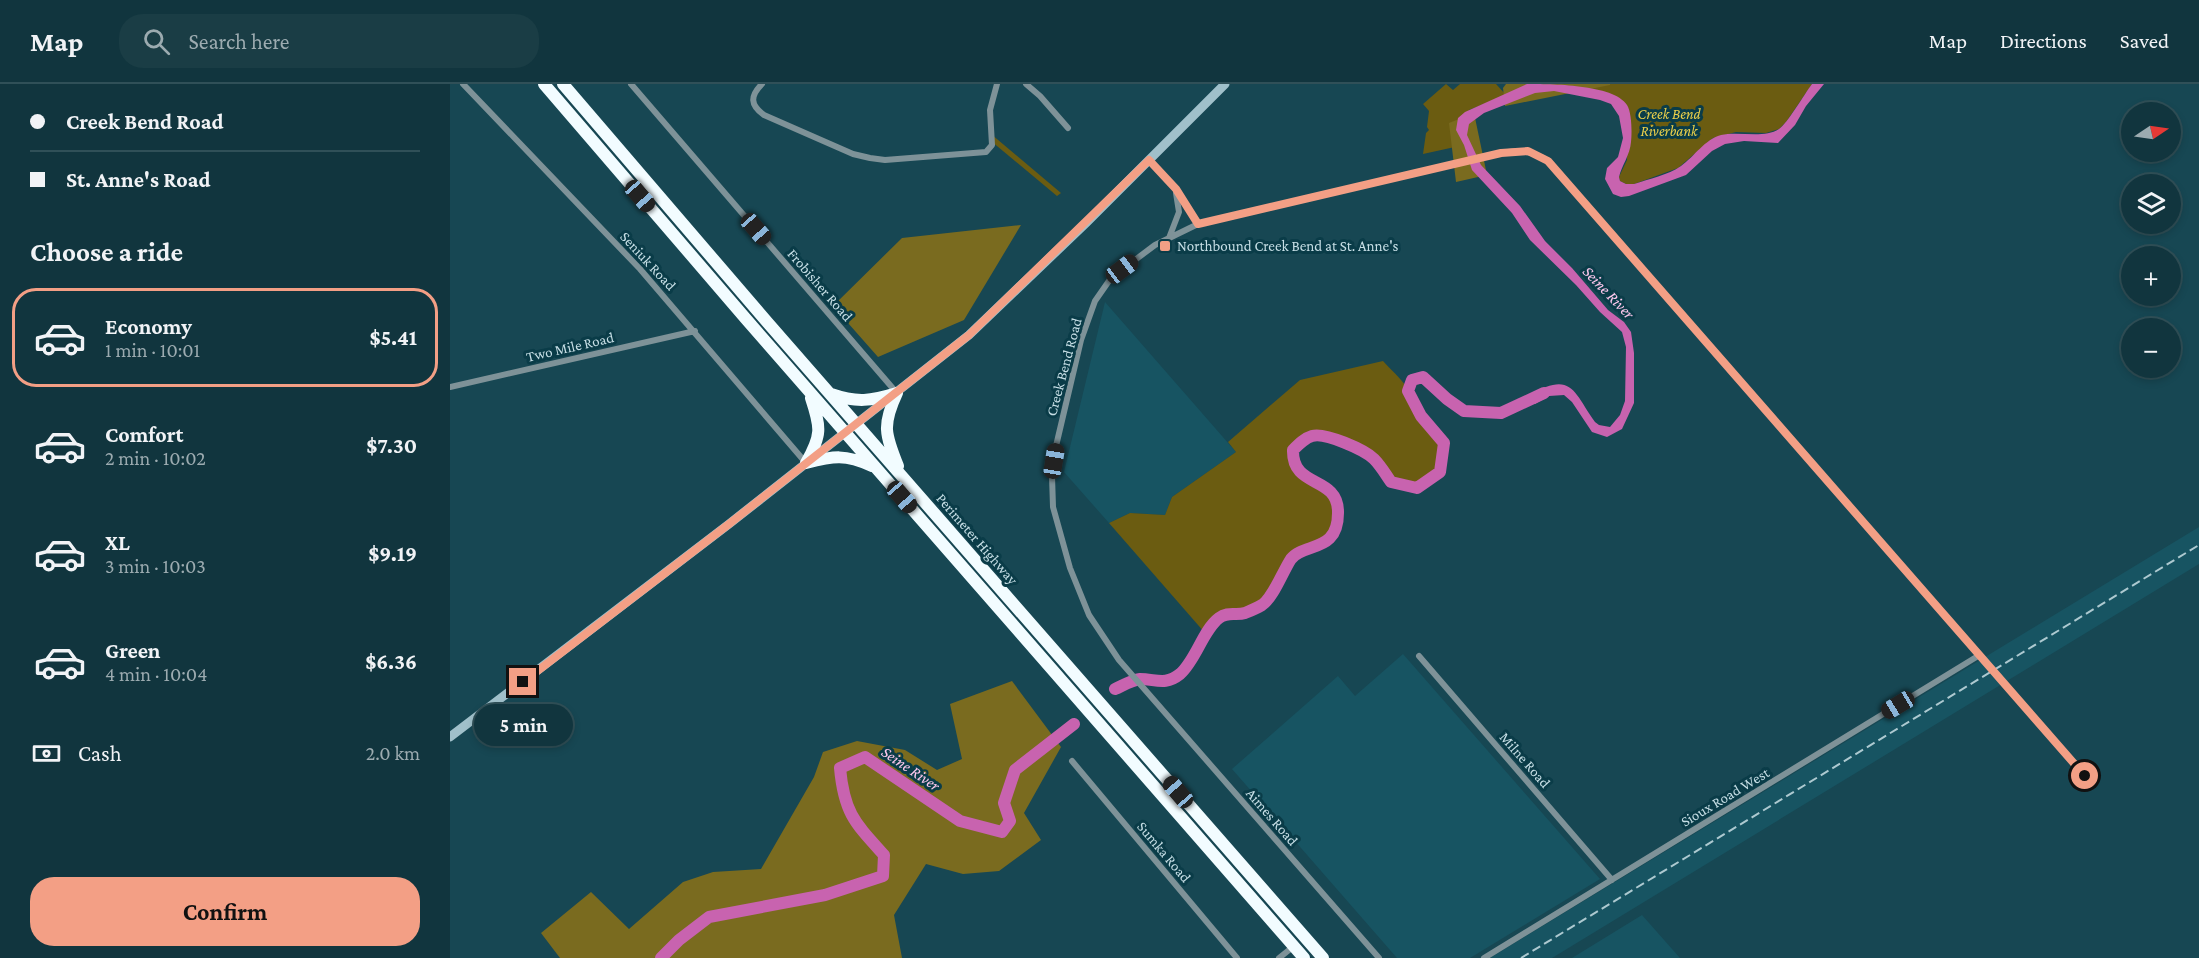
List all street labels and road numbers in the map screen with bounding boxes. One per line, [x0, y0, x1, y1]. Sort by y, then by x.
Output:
street label: Seniuk Road [617, 229, 679, 294]
street label: Frobisher Road [784, 246, 856, 324]
street label: Creek Bend Road [1043, 316, 1085, 418]
street label: Two Mile Road [525, 329, 615, 365]
street label: Perimeter Highway [932, 490, 1021, 588]
street label: Milne Road [1497, 729, 1553, 791]
street label: Sioux Road West [1678, 764, 1773, 830]
street label: Aimes Road [1243, 785, 1301, 849]
street label: Sumka Road [1134, 818, 1194, 886]

